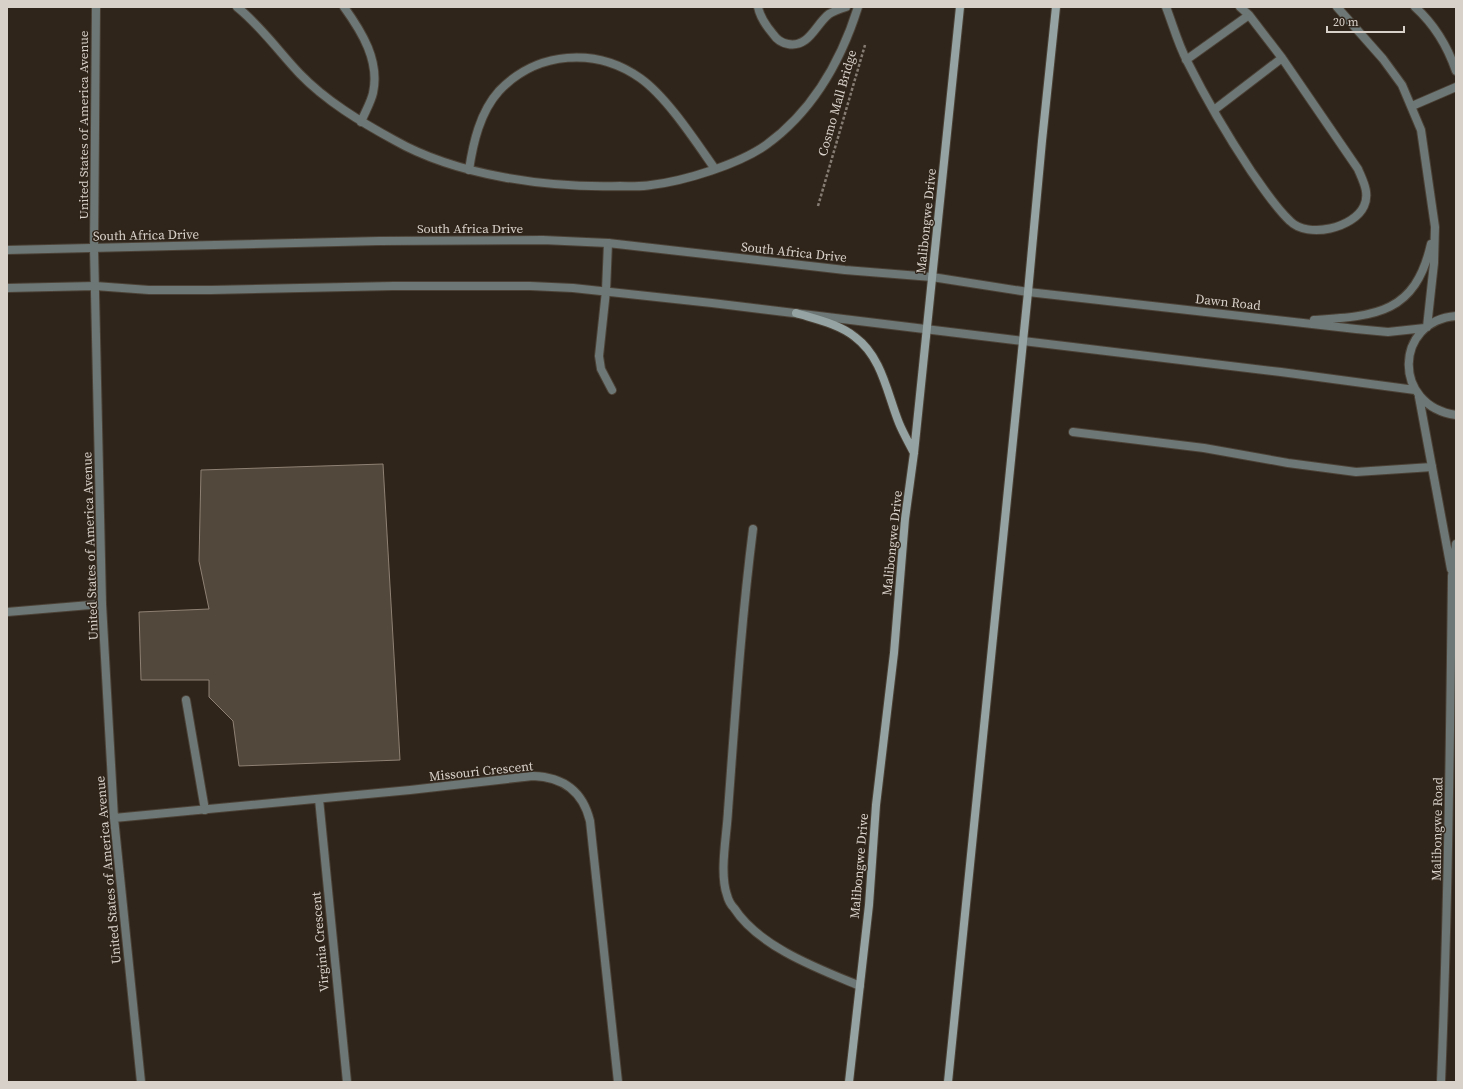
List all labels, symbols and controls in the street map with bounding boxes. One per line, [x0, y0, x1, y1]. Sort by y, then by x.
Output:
scale bar [1327, 8, 1404, 34]
text: 20 m [1333, 14, 1359, 30]
street label: United States of America Avenue [75, 30, 92, 219]
street label: Cosmo Mall Bridge [814, 48, 860, 158]
street label: Malibongwe Drive [912, 167, 940, 275]
street label: South Africa Drive [417, 220, 523, 237]
street label: South Africa Drive [93, 226, 200, 244]
street label: South Africa Drive [740, 238, 848, 266]
street label: Dawn Road [1194, 290, 1262, 314]
street label: United States of America Avenue [78, 451, 102, 641]
street label: Malibongwe Drive [878, 489, 906, 597]
street label: Missouri Crescent [428, 757, 535, 785]
street label: United States of America Avenue [91, 775, 125, 965]
street label: Malibongwe Road [1428, 776, 1446, 881]
street label: Malibongwe Drive [846, 812, 872, 919]
street label: Virginia Crescent [307, 890, 333, 993]

